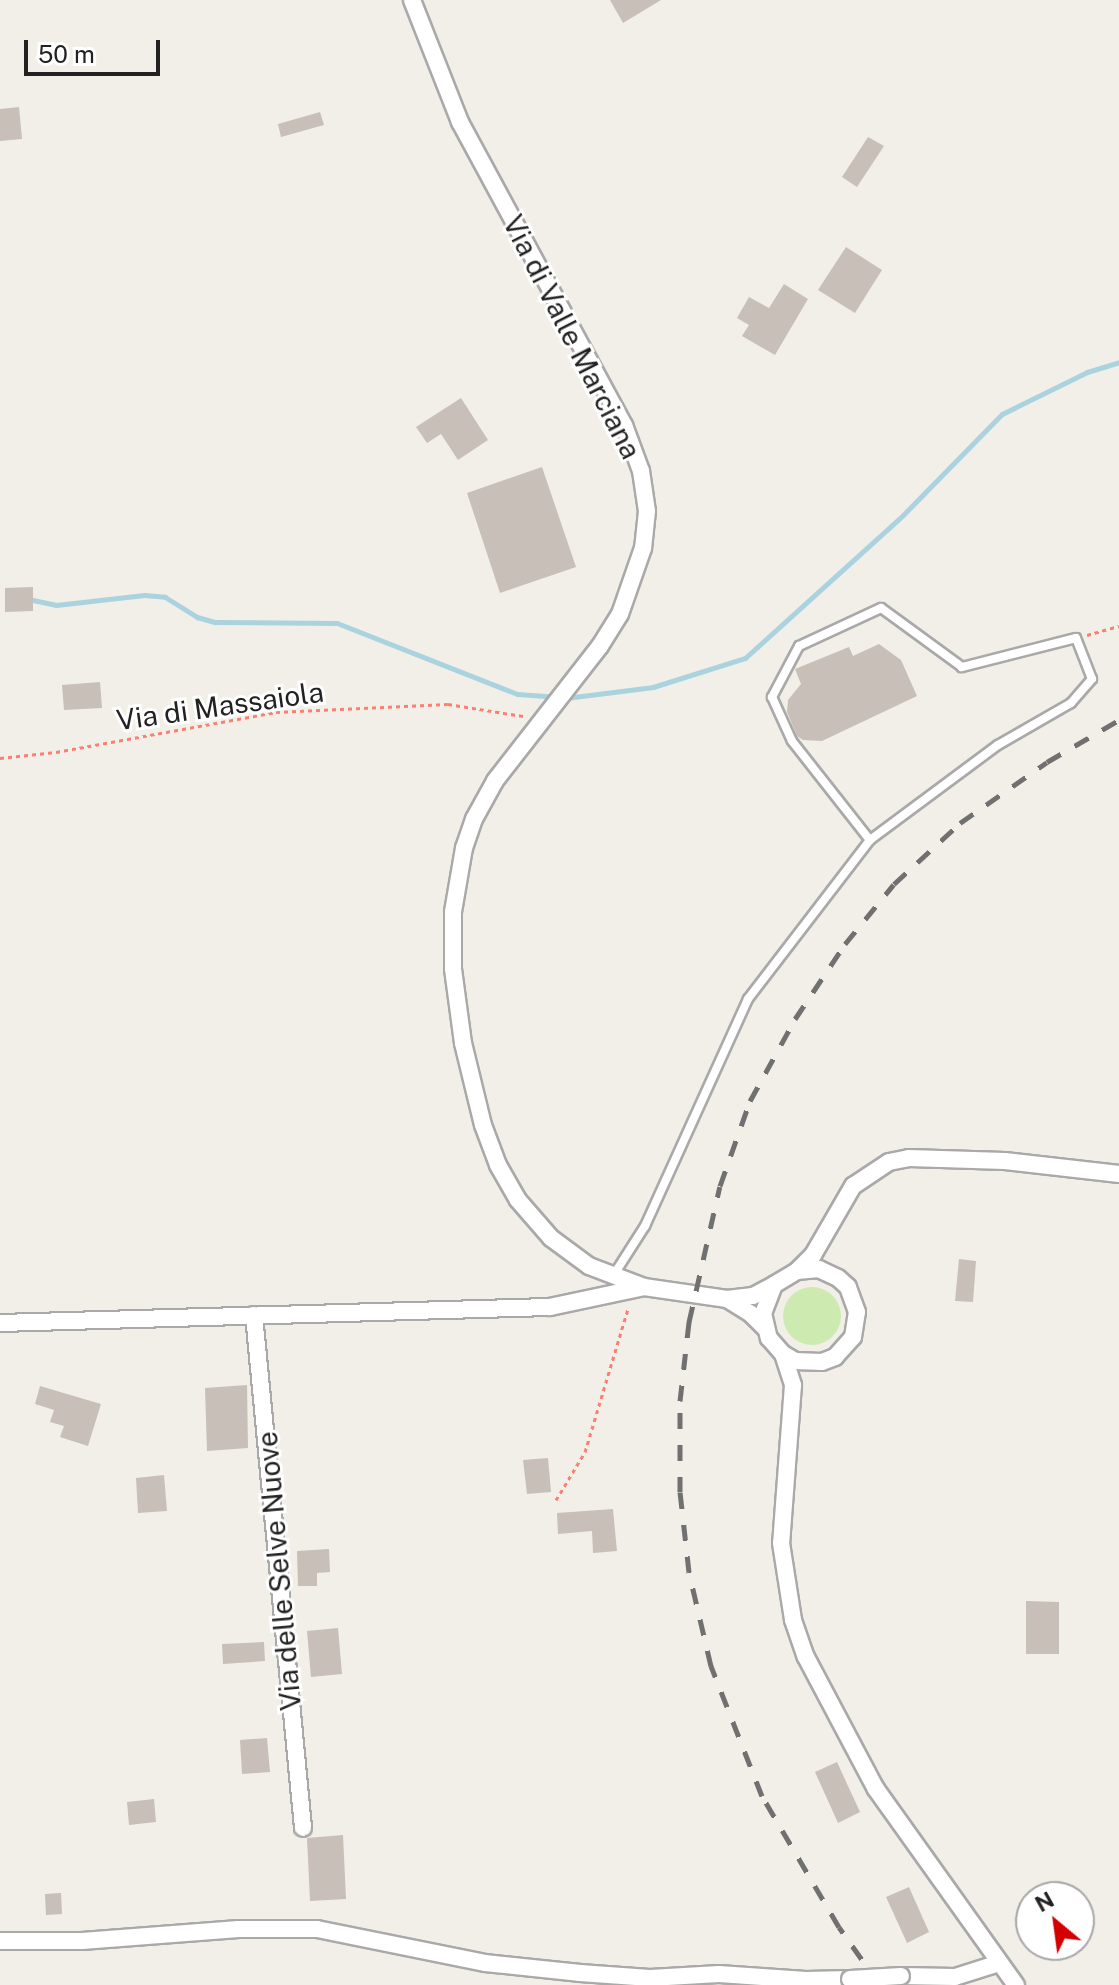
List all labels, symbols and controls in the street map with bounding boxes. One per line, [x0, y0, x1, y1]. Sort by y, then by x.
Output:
scale bar [28, 24, 164, 74]
text: 50 m [38, 40, 95, 68]
street label: Via di Valle Marciana [496, 209, 648, 465]
street label: Via di Massaiola [114, 675, 326, 737]
street label: Via delle Selve Nuove [250, 1430, 308, 1712]
north arrow [1015, 1881, 1095, 1961]
text: N [1031, 1886, 1058, 1917]

